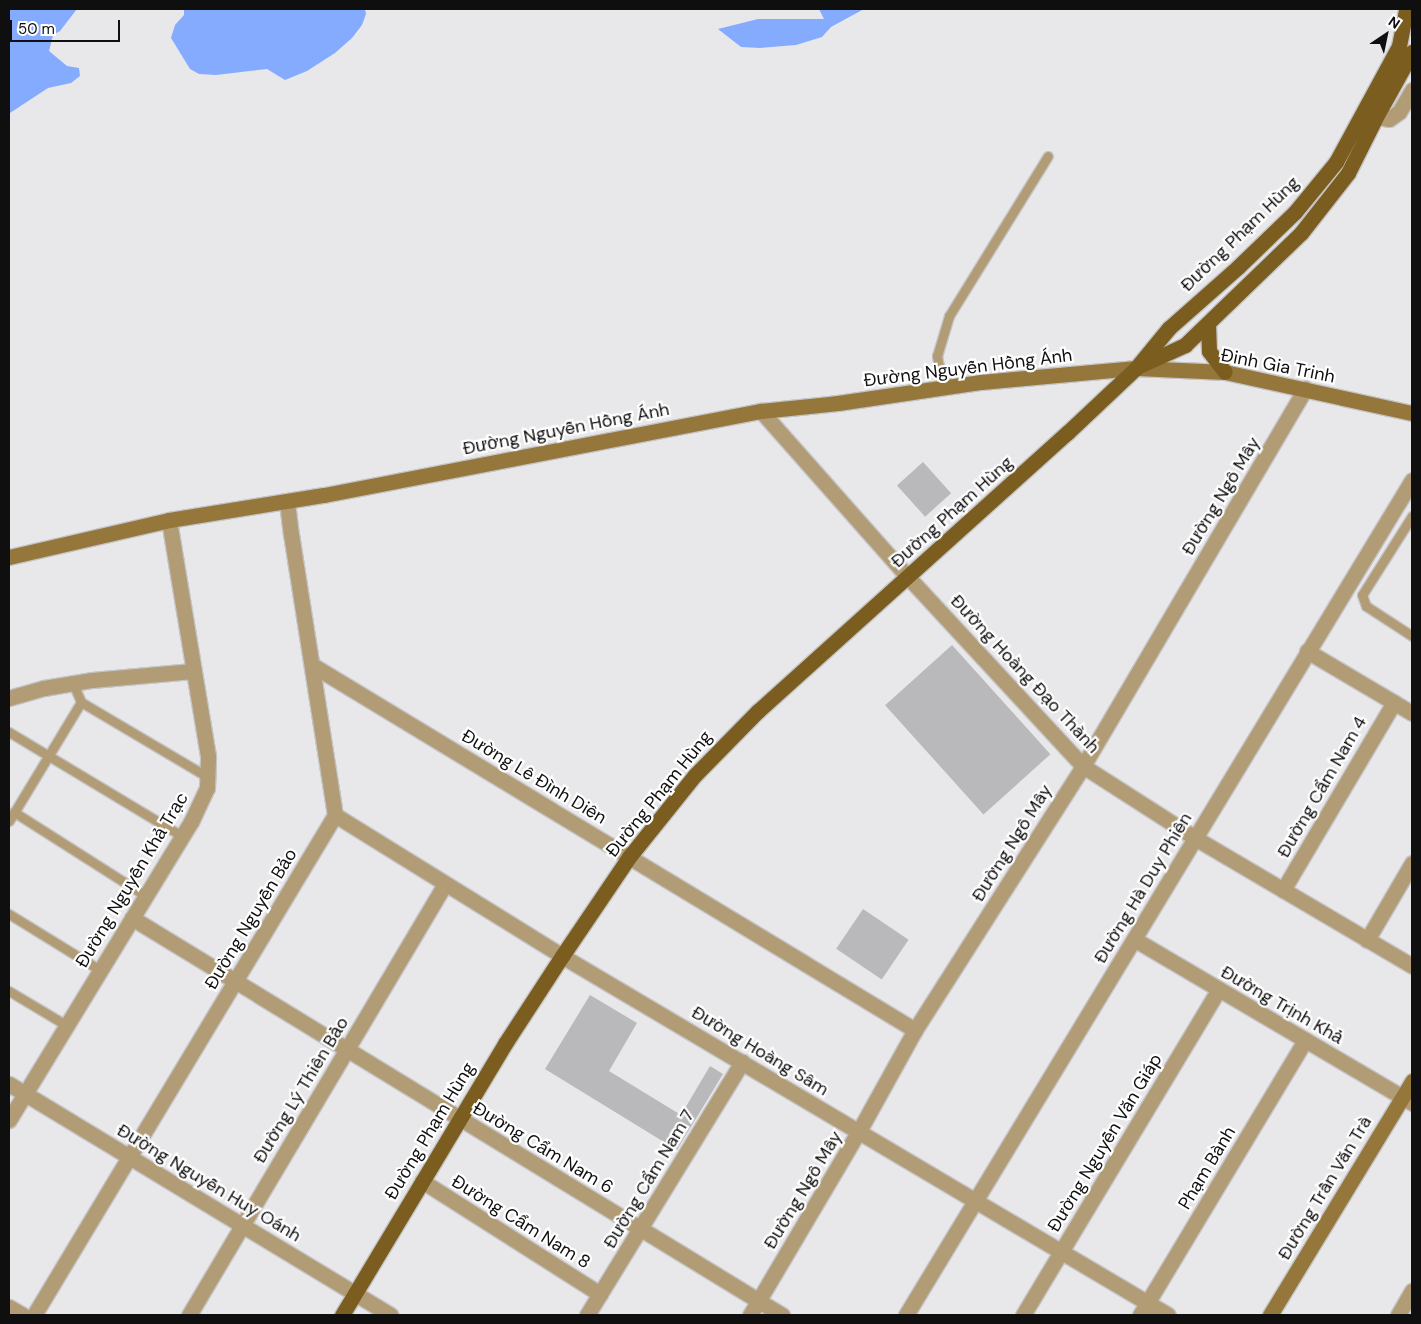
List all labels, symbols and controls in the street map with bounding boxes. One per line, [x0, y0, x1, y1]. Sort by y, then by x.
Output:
scale bar [12, 10, 122, 42]
north arrow [1361, 10, 1411, 60]
text: N [1385, 12, 1404, 33]
text: 50 m [18, 19, 55, 39]
street label: Đường Phạm Hùng [1176, 172, 1304, 296]
street label: Đường Nguyễn Hồng Ánh [863, 344, 1073, 392]
street label: Đinh Gia Trinh [1219, 344, 1337, 388]
street label: Đường Nguyễn Hồng Ánh [461, 398, 671, 460]
street label: Đường Ngô Mây [1177, 433, 1265, 559]
street label: Đường Phạm Hùng [887, 452, 1017, 572]
street label: Đường Hoàng Đạo Thành [946, 590, 1104, 758]
street label: Đường Cẩm Nam 4 [1273, 713, 1371, 861]
street label: Đường Lê Đình Diên [458, 725, 610, 829]
street label: Đường Phạm Hùng [601, 726, 717, 862]
street label: Đường Ngô Mây [967, 780, 1057, 906]
street label: Đường Nguyễn Khả Trạc [71, 788, 193, 972]
street label: Đường Hà Duy Phiên [1090, 809, 1196, 967]
street label: Đường Nguyễn Bảo [200, 845, 302, 993]
street label: Đường Trịnh Khả [1217, 961, 1347, 1049]
street label: Đường Hoàng Sâm [688, 1002, 832, 1100]
street label: Đường Lý Thiên Bảo [249, 1013, 353, 1167]
street label: Đường Nguyễn Văn Giáp [1043, 1050, 1167, 1236]
street label: Đường Phạm Hùng [380, 1058, 480, 1204]
street label: Đường Cẩm Nam 6 [469, 1098, 617, 1198]
street label: Đường Cẩm Nam 7 [599, 1106, 699, 1252]
street label: Đường Trần Văn Trà [1274, 1112, 1376, 1264]
street label: Đường Nguyễn Huy Oánh [113, 1119, 305, 1247]
street label: Phạm Bành [1174, 1123, 1240, 1213]
street label: Đường Ngô Mây [759, 1127, 847, 1253]
street label: Đường Cẩm Nam 8 [448, 1171, 594, 1273]

